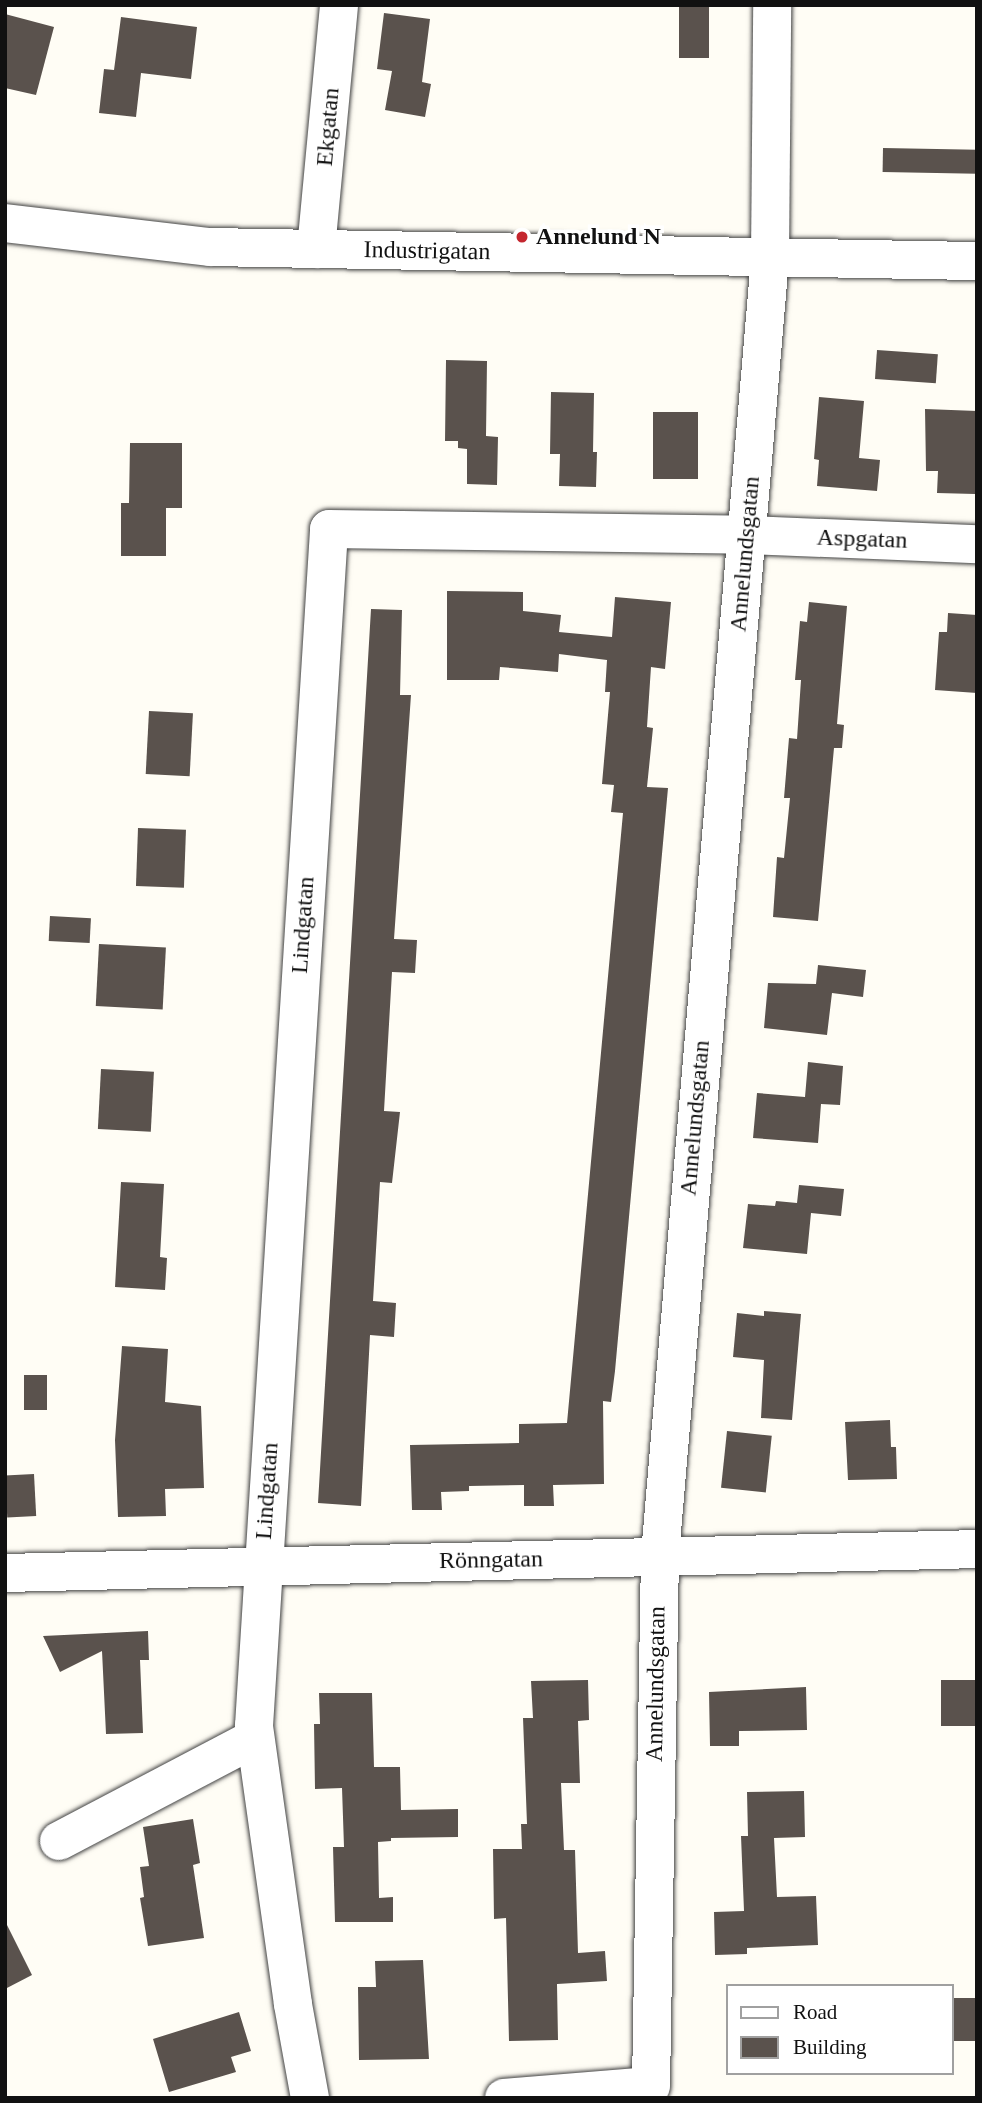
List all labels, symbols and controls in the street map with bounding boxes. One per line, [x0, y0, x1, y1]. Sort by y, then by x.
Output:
street label: Ekgatan [310, 87, 346, 167]
place label: Annelund N [536, 223, 661, 251]
marker: Annelund N [514, 229, 530, 245]
street label: Industrigatan [363, 235, 491, 267]
street label: Annelundsgatan [724, 475, 766, 633]
street label: Aspgatan [816, 523, 908, 555]
street label: Lindgatan [285, 875, 321, 975]
street label: Annelundsgatan [674, 1039, 716, 1197]
street label: Lindgatan [249, 1441, 285, 1541]
street label: Rönngatan [439, 1545, 543, 1575]
street label: Annelundsgatan [640, 1606, 672, 1762]
legend [726, 1984, 954, 2075]
text: Road [793, 2000, 837, 2024]
text: Building [793, 2035, 867, 2059]

